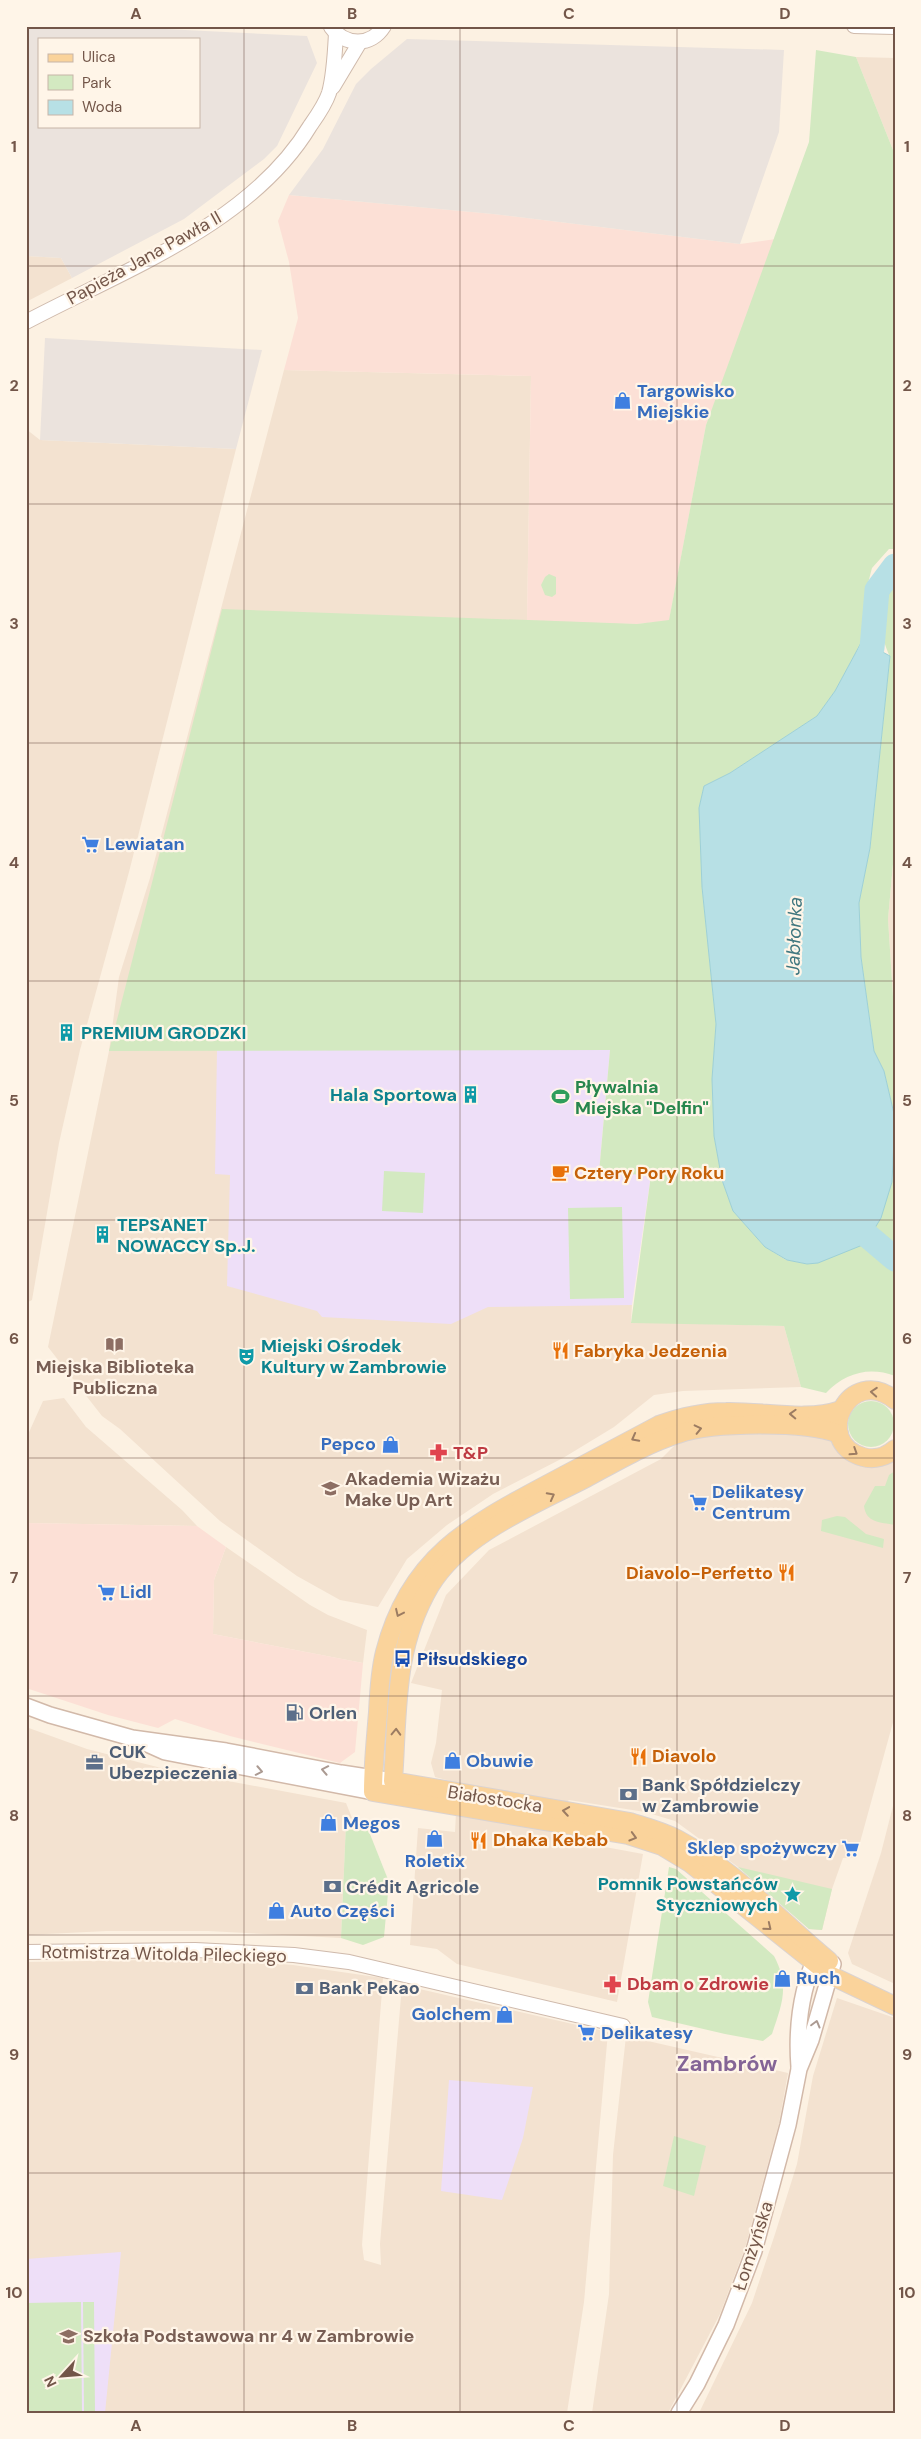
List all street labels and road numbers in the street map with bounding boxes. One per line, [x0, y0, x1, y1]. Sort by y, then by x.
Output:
street label: Papieża Jana Pawła II [62, 206, 226, 310]
street label: Białostocka [446, 1780, 544, 1818]
street label: Rotmistrza Witolda Pileckiego [41, 1940, 287, 1968]
street label: Łomżyńska [727, 2198, 779, 2294]

